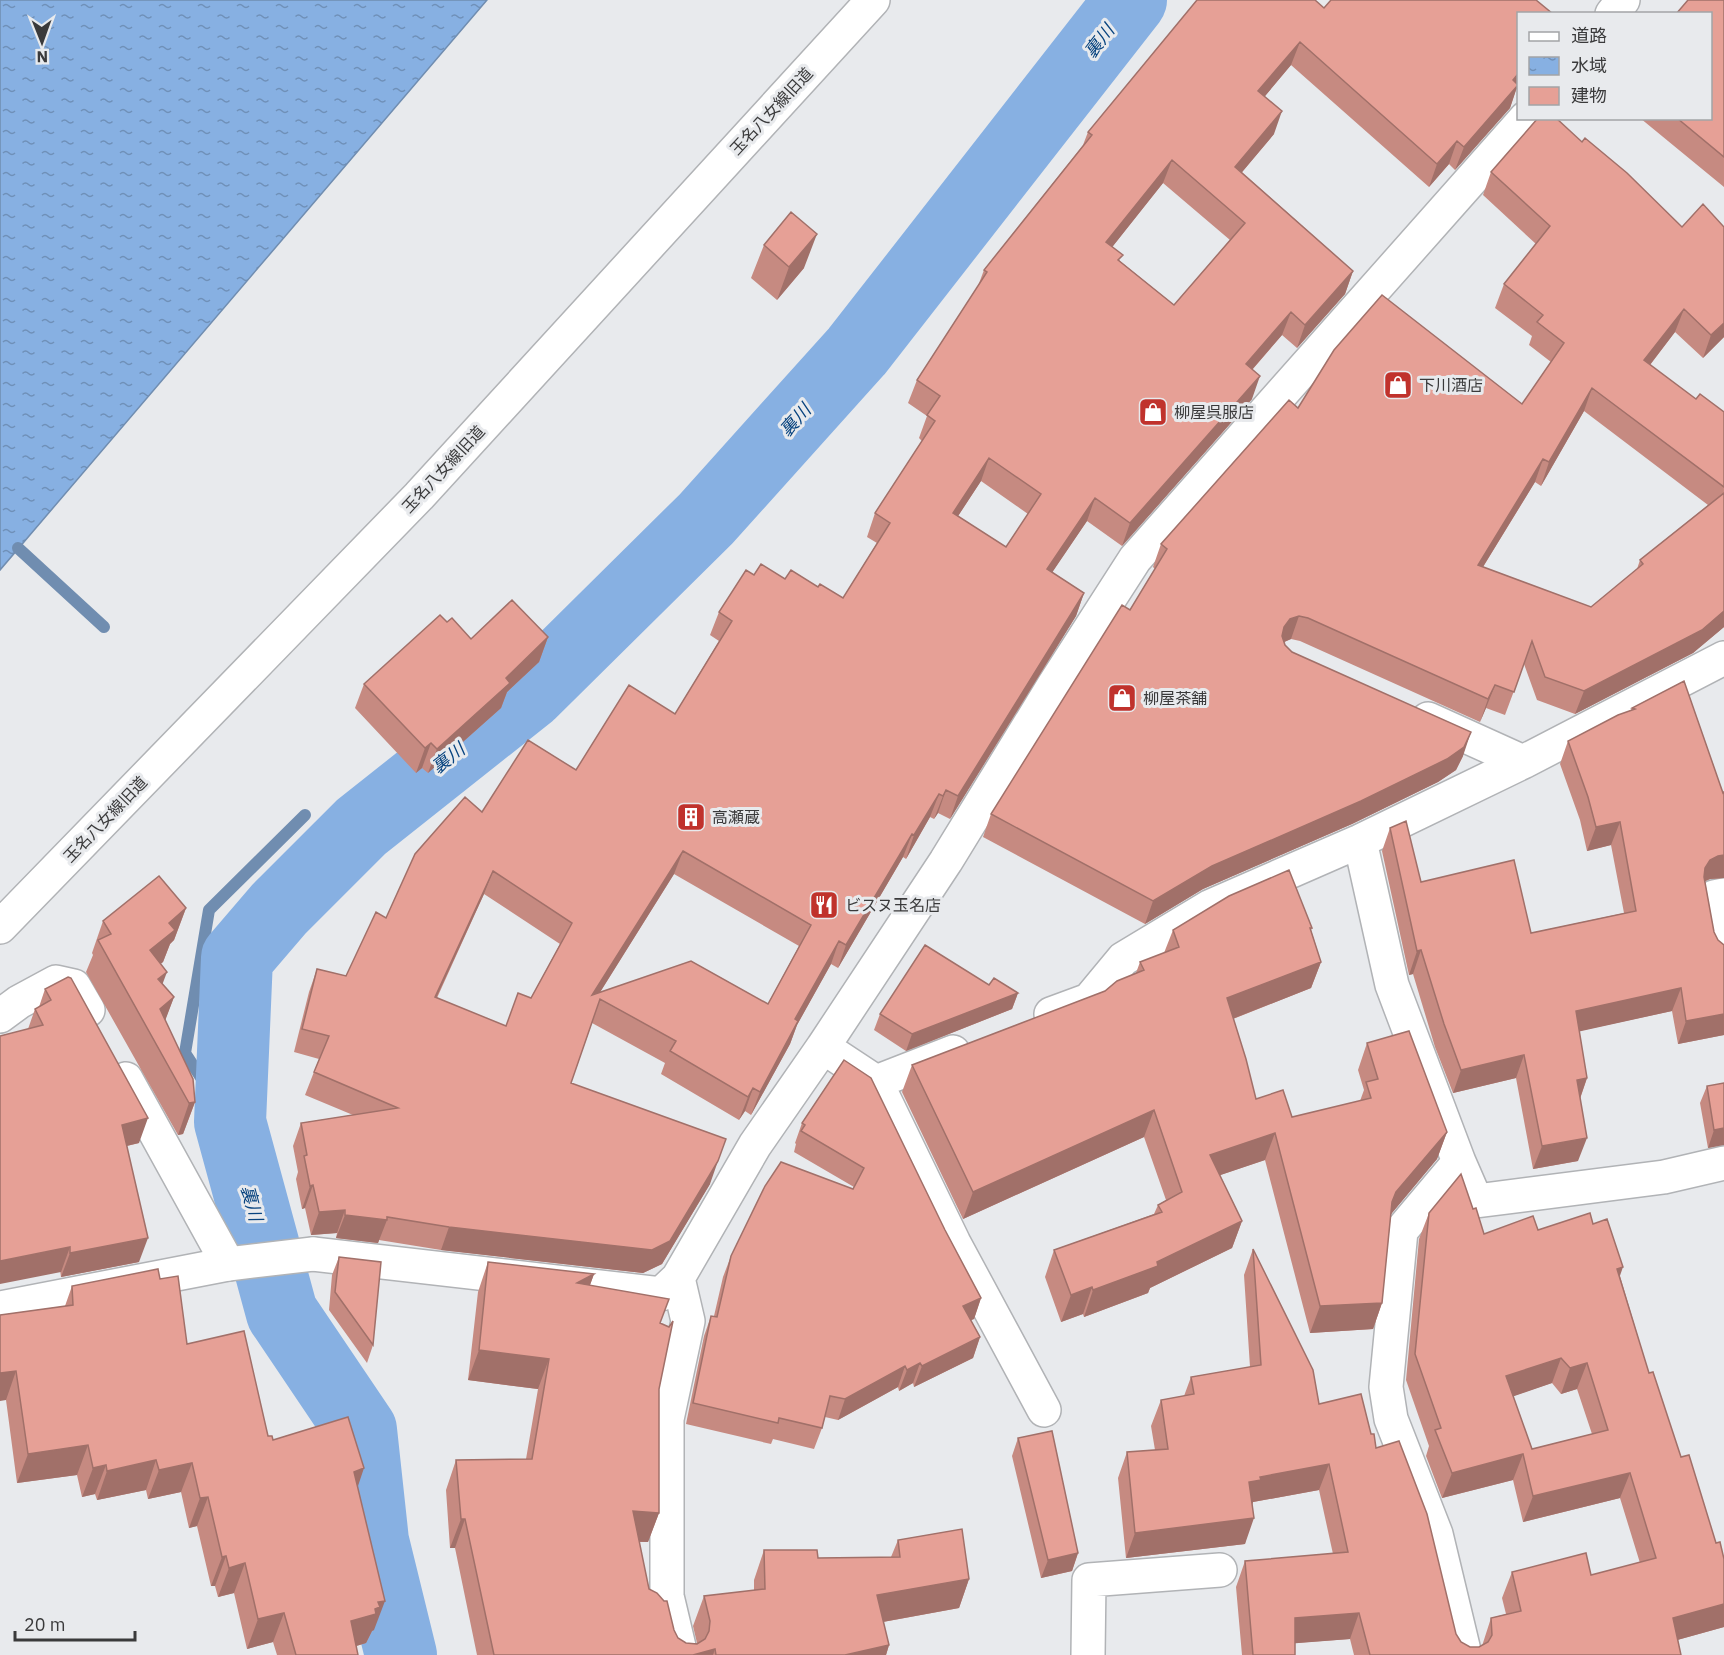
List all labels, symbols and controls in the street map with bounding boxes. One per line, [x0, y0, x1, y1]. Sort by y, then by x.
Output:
north arrow [12, 12, 72, 72]
legend [1517, 12, 1712, 120]
water label: 裏川 [1079, 18, 1120, 62]
text: 道路 [1571, 24, 1607, 47]
text: N [36, 47, 48, 67]
text: 水域 [1571, 54, 1607, 77]
street label: 玉名八女線旧道 [725, 63, 817, 159]
text: 建物 [1571, 84, 1607, 107]
shop icon: 下川酒店 [1382, 369, 1414, 401]
place label: 下川酒店 [1419, 375, 1483, 395]
shop icon: 柳屋呉服店 [1137, 396, 1169, 428]
water label: 裏川 [774, 397, 817, 441]
place label: 柳屋呉服店 [1174, 402, 1254, 422]
street label: 玉名八女線旧道 [397, 421, 489, 517]
shop icon: 柳屋茶舗 [1106, 682, 1138, 714]
place label: 柳屋茶舗 [1143, 688, 1207, 708]
water label: 裏川 [427, 737, 471, 778]
street label: 玉名八女線旧道 [59, 772, 151, 866]
building icon: 高瀬蔵 [675, 801, 707, 833]
place label: 高瀬蔵 [712, 807, 760, 827]
restaurant icon: ビスヌ玉名店 [808, 889, 840, 921]
place label: ビスヌ玉名店 [845, 895, 941, 915]
water label: 裏川 [236, 1183, 268, 1225]
scale bar [15, 1604, 135, 1642]
text: 20 m [24, 1613, 66, 1636]

